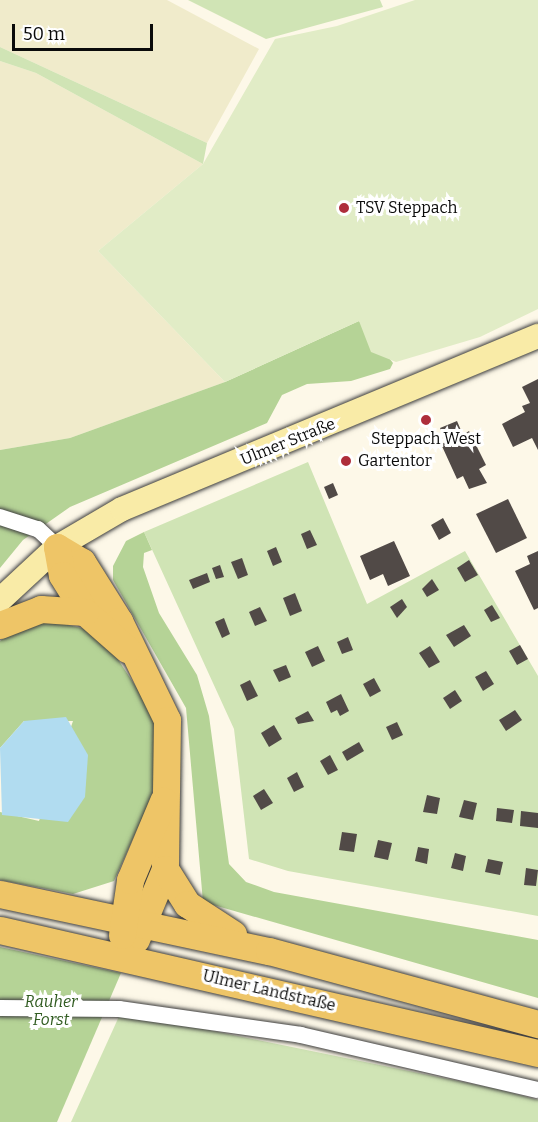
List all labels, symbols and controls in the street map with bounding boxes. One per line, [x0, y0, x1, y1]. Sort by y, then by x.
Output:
scale bar [15, 12, 156, 50]
text: 50 m [23, 23, 65, 45]
place label: TSV Steppach [356, 198, 457, 218]
marker: TSV Steppach [337, 201, 351, 215]
marker: Steppach West [419, 413, 433, 427]
street label: Ulmer Straße [238, 414, 338, 470]
place label: Steppach West [371, 429, 481, 449]
place label: Gartentor [358, 451, 432, 471]
marker: Gartentor [339, 454, 353, 468]
street label: Ulmer Landstraße [201, 966, 337, 1016]
park label: Rauher Forst [25, 992, 77, 1030]

